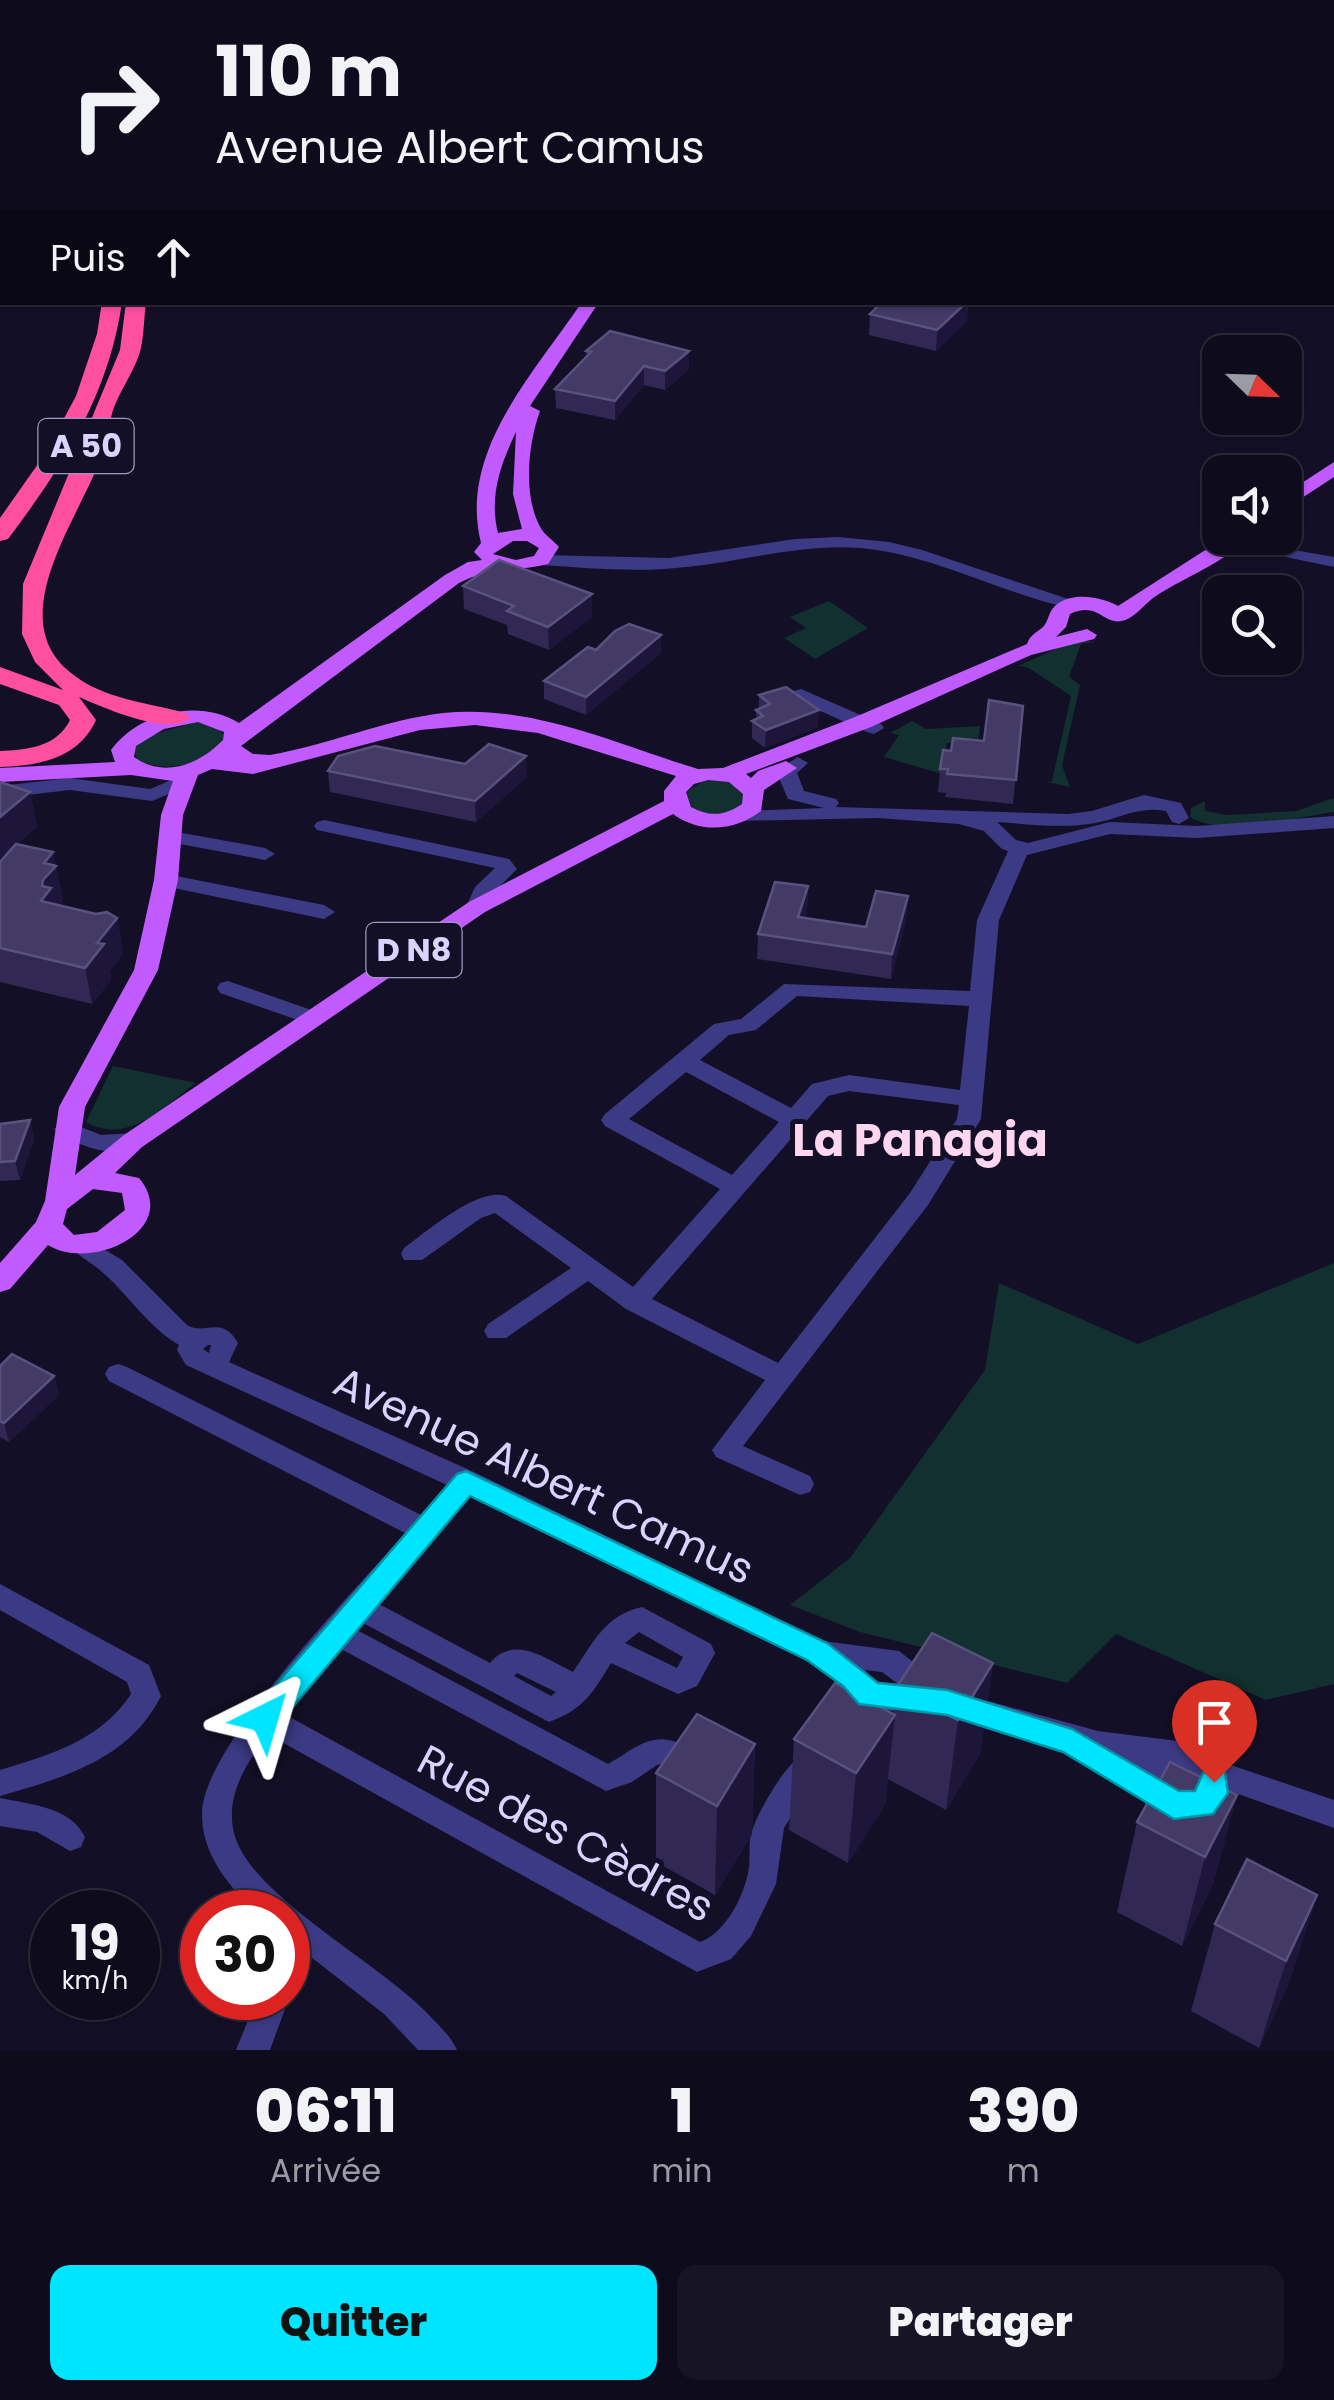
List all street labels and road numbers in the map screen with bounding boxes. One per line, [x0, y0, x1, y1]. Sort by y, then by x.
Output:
road number: A 50 [38, 419, 134, 473]
road number: D N8 [366, 923, 462, 977]
street label: Avenue Albert Camus [324, 1352, 763, 1599]
street label: Rue des Cèdres [407, 1730, 724, 1936]

